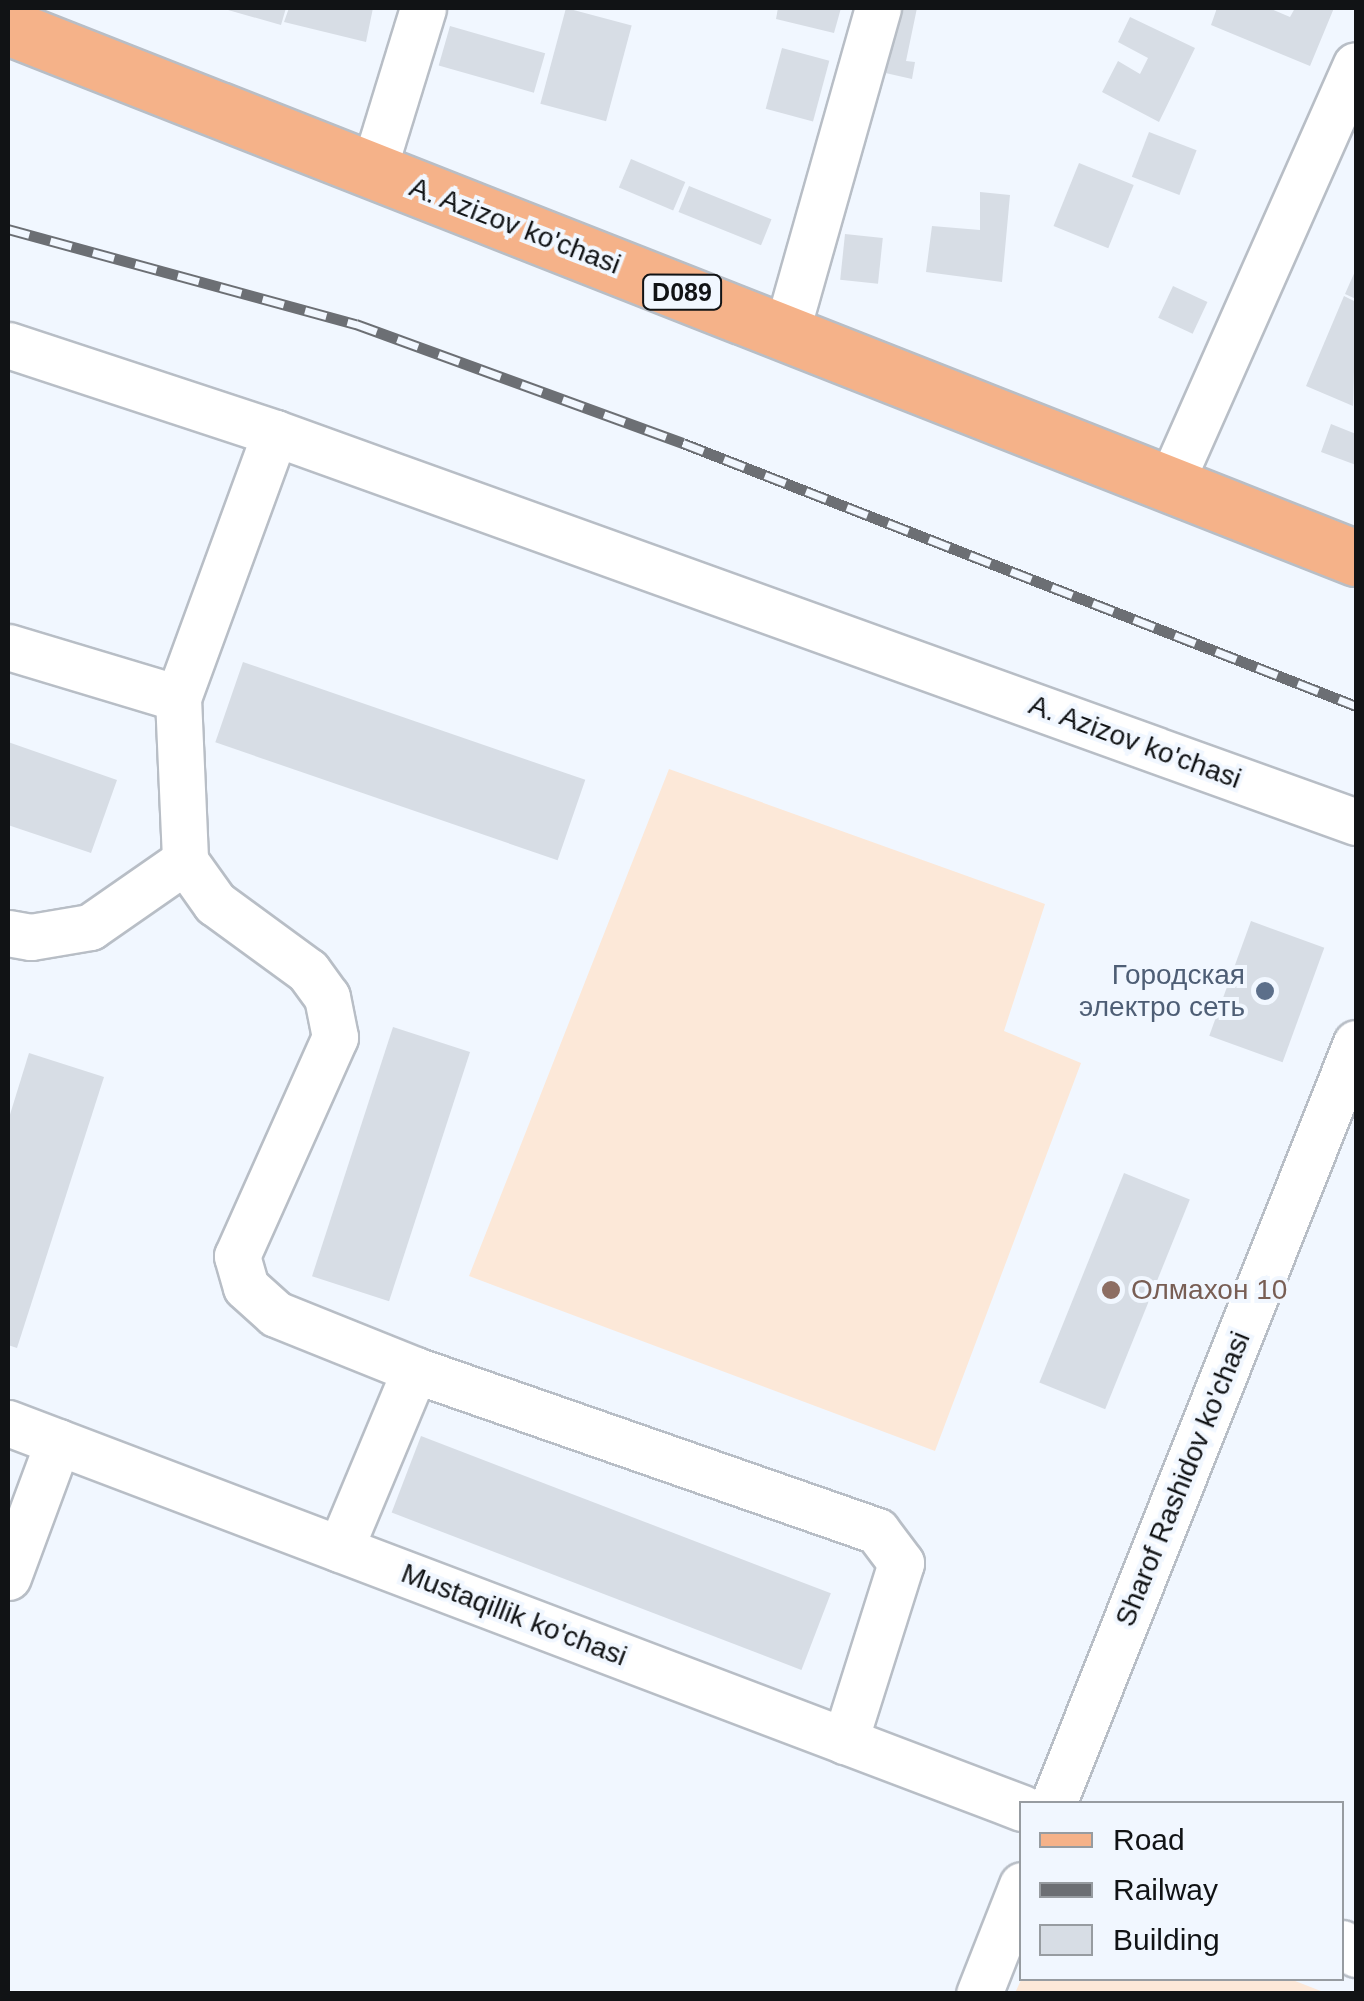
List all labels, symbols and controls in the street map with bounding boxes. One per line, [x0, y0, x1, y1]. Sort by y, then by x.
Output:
street label: A. Azizov ko'chasi [404, 170, 626, 282]
road number: D089 [642, 272, 722, 312]
street label: A. Azizov ko'chasi [1024, 688, 1246, 796]
place label: Городская электро сеть [1079, 958, 1245, 1024]
marker: Городская электро сеть [1254, 980, 1276, 1002]
place label: Олмахон 10 [1131, 1273, 1287, 1307]
marker: Олмахон 10 [1100, 1279, 1122, 1301]
street label: Sharof Rashidov ko'chasi [1108, 1327, 1258, 1631]
street label: Mustaqillik ko'chasi [397, 1557, 631, 1673]
legend [1019, 1801, 1344, 1981]
text: Road [1113, 1823, 1185, 1856]
text: Railway [1113, 1873, 1218, 1906]
text: Building [1113, 1923, 1220, 1956]

